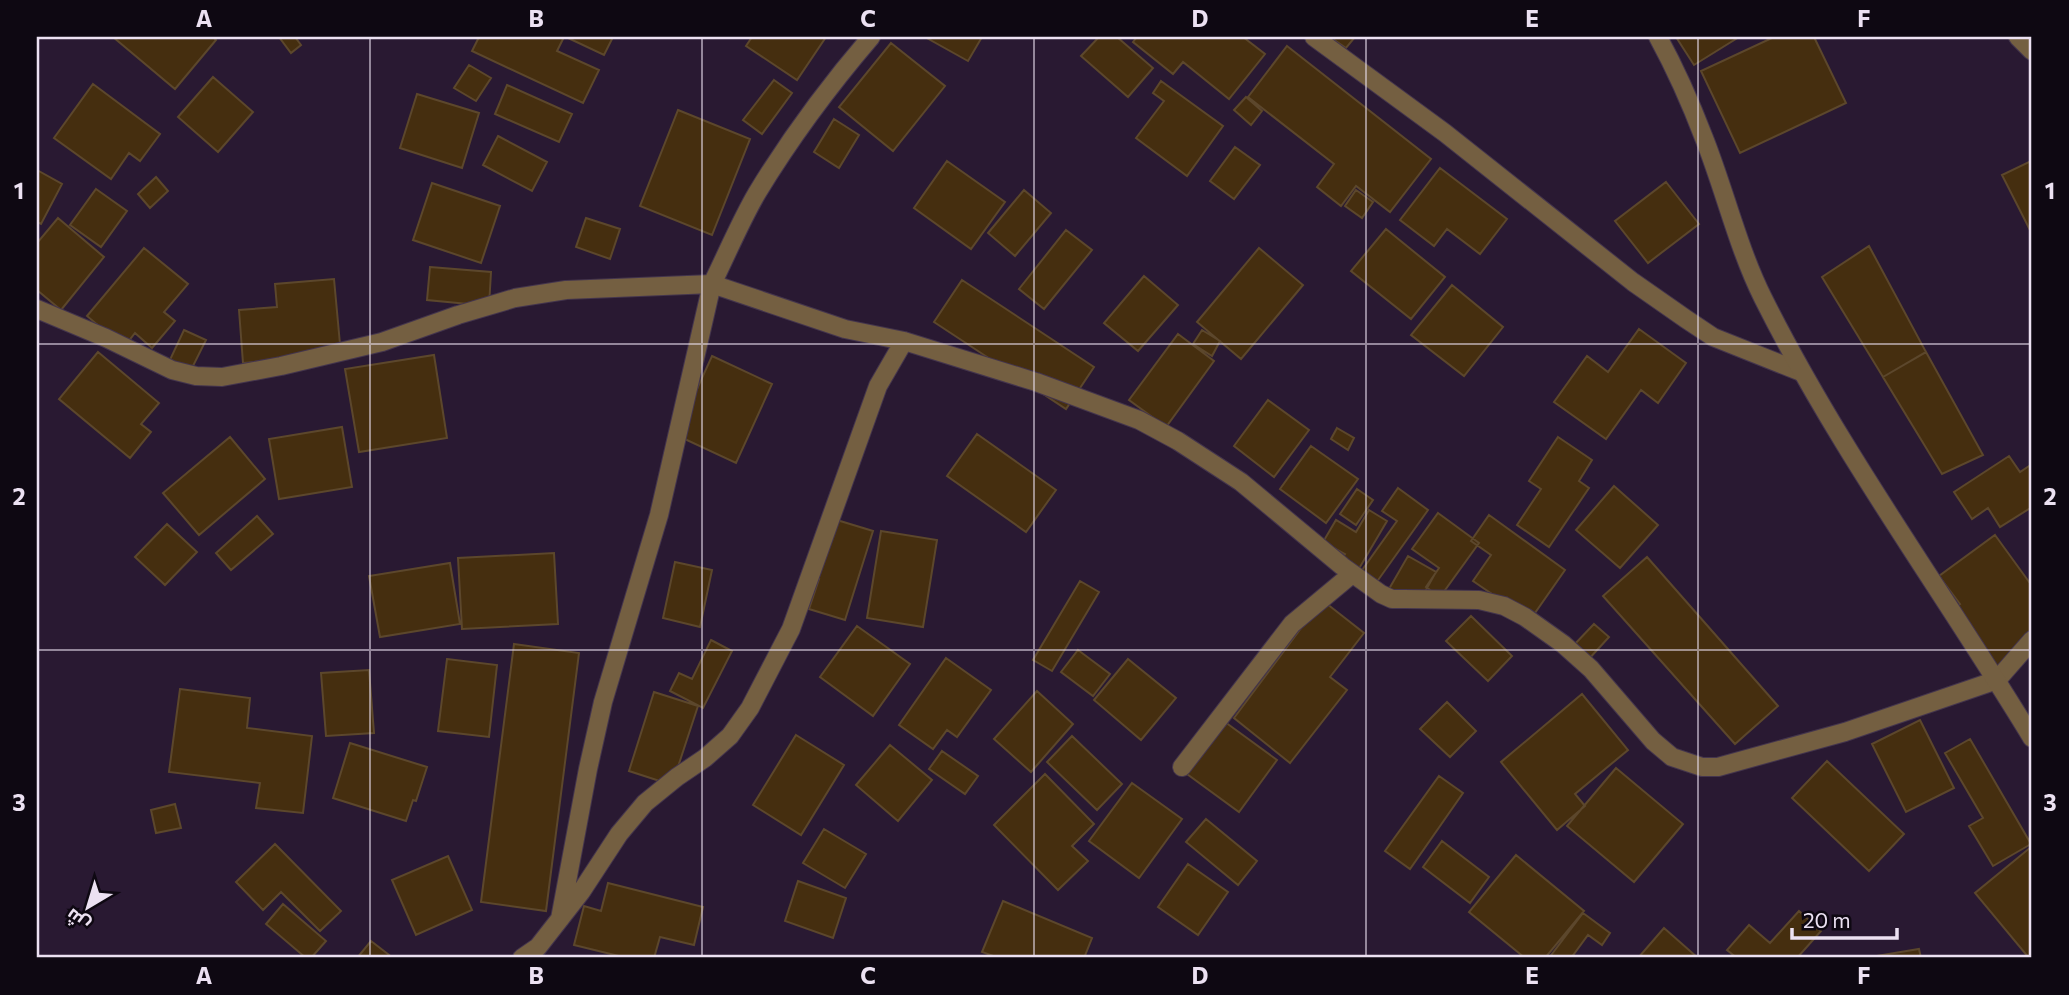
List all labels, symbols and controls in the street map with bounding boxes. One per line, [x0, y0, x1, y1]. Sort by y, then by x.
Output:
text: A [196, 4, 213, 32]
text: B [528, 4, 544, 32]
text: C [860, 4, 876, 32]
text: D [1192, 4, 1209, 32]
text: E [1525, 4, 1539, 32]
text: F [1857, 4, 1871, 32]
text: 1 [14, 176, 24, 204]
text: 1 [2045, 176, 2055, 204]
text: 2 [12, 482, 26, 510]
text: 2 [2043, 482, 2057, 510]
text: 3 [12, 788, 26, 816]
text: 3 [2043, 788, 2057, 816]
north arrow [52, 872, 122, 942]
scale bar [1792, 897, 1898, 941]
text: ش [61, 903, 95, 937]
text: 20 m [1803, 907, 1851, 932]
text: A [196, 961, 213, 989]
text: B [528, 961, 544, 989]
text: C [860, 961, 876, 989]
text: D [1192, 961, 1209, 989]
text: E [1525, 961, 1539, 989]
text: F [1857, 961, 1871, 989]

